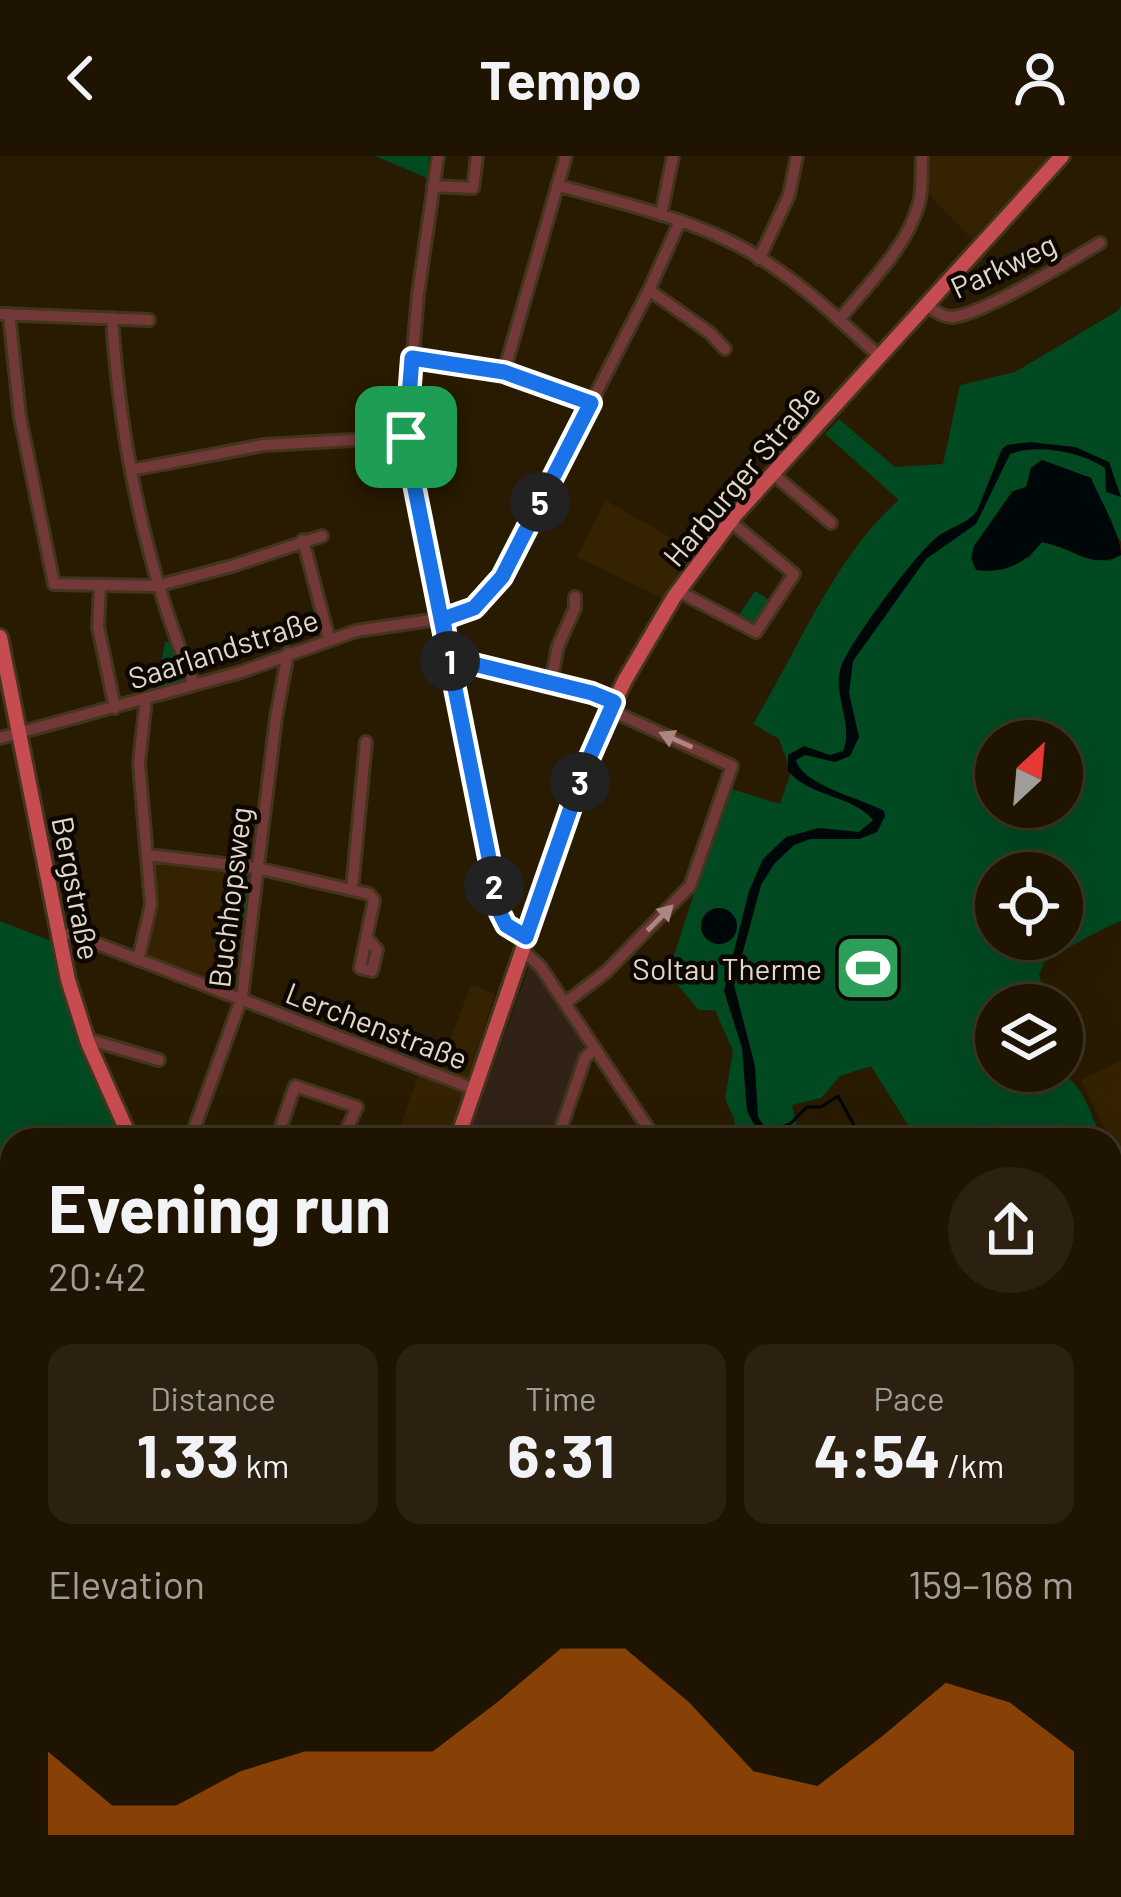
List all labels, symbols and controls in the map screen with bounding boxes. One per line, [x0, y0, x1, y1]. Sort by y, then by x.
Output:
icon: back [48, 45, 114, 111]
icon: person [1007, 45, 1073, 111]
text: Tempo [479, 46, 642, 111]
street label: Parkweg [945, 225, 1061, 305]
street label: Harburger Straße [655, 377, 827, 573]
pin [355, 386, 457, 488]
icon: arrive [373, 404, 439, 470]
pin: 5 [510, 472, 570, 532]
text: 5 [531, 482, 549, 522]
street label: Saarlandstraße [123, 600, 323, 696]
pin: 1 [420, 631, 480, 691]
text: 1 [444, 641, 456, 681]
north arrow [975, 720, 1083, 828]
map controls [975, 720, 1083, 1092]
one-way arrow [658, 729, 693, 749]
pin: 3 [550, 752, 610, 812]
text: 3 [571, 762, 589, 802]
street label: Buchhopsweg [200, 805, 258, 989]
street label: Bergstraße [45, 813, 109, 963]
button: locate [975, 852, 1083, 960]
pin: 2 [464, 856, 524, 916]
text: 2 [485, 866, 503, 906]
one-way arrow [646, 904, 674, 932]
sports icon: Soltau Therme [833, 933, 903, 1003]
place label: Soltau Therme [632, 950, 822, 986]
street label: Lerchenstraße [281, 974, 473, 1076]
button: layers [975, 984, 1083, 1092]
text: Evening run [48, 1167, 391, 1246]
button: share [948, 1167, 1074, 1293]
text: 20:42 [48, 1252, 147, 1299]
text: Distance [150, 1378, 276, 1418]
text: Time [525, 1378, 597, 1418]
text: Pace [874, 1378, 944, 1418]
text: 1.33 [137, 1418, 239, 1490]
text: 6:31 [507, 1418, 615, 1490]
text: 4:54 [814, 1418, 941, 1490]
text: km [239, 1445, 289, 1485]
text: /km [941, 1445, 1004, 1485]
text: Elevation [48, 1560, 205, 1607]
text: 159–168 m [908, 1560, 1074, 1607]

